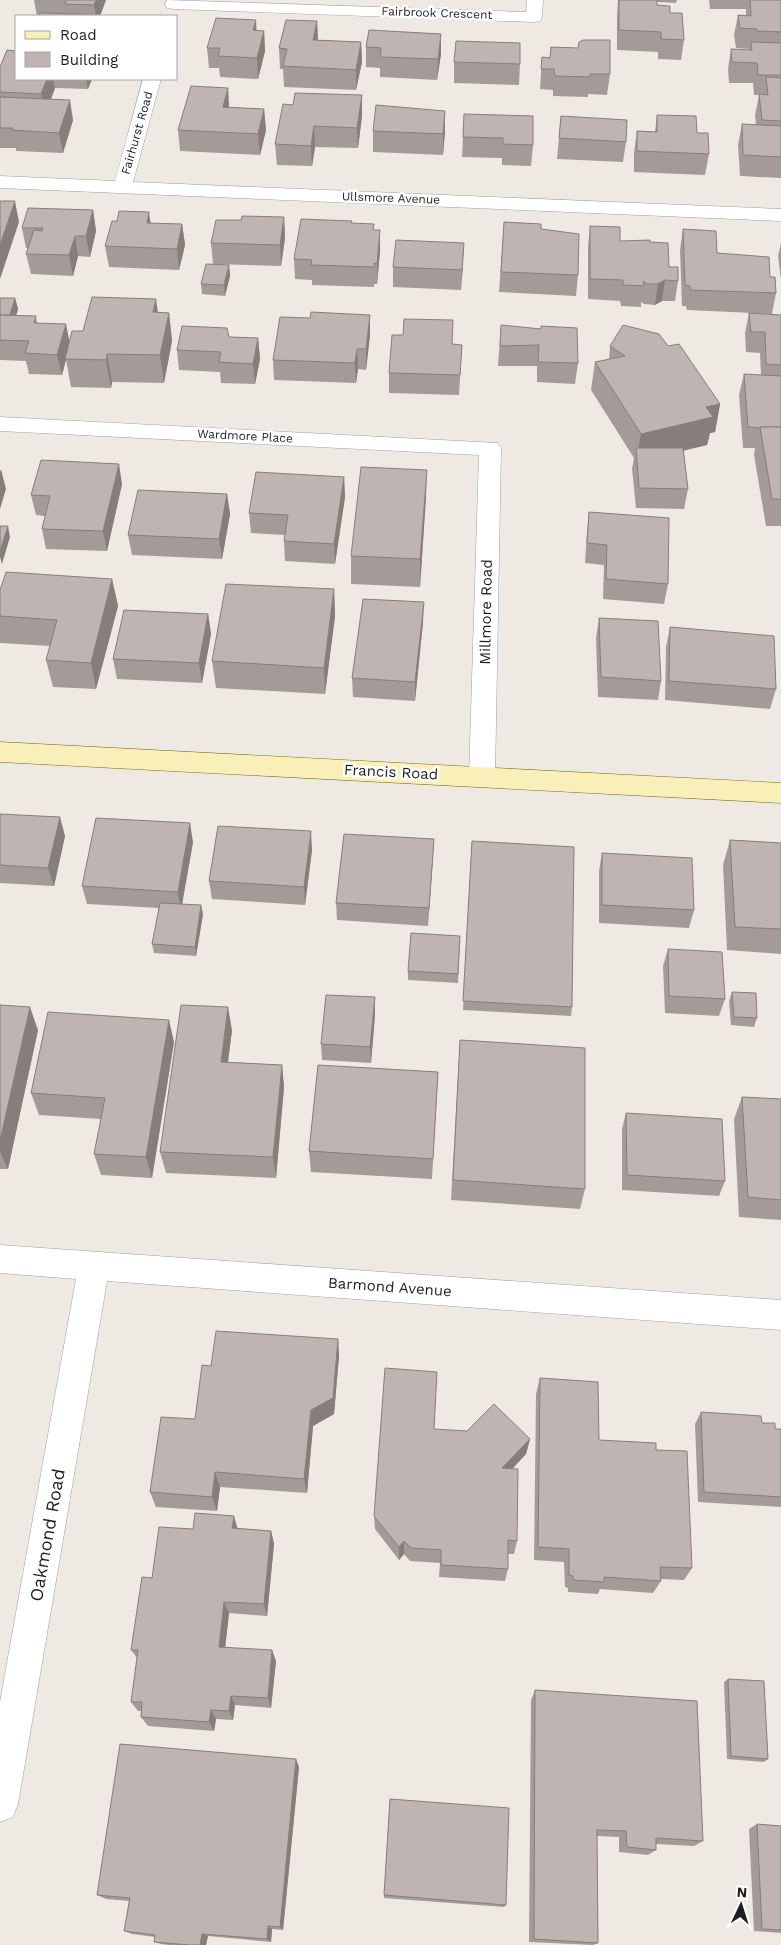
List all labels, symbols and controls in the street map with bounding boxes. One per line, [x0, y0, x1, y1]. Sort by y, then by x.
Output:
street label: Fairbrook Crescent [381, 4, 493, 22]
legend [15, 15, 178, 80]
text: Road [60, 26, 97, 44]
text: Building [60, 51, 118, 69]
street label: Fairhurst Road [118, 90, 156, 176]
street label: Ullsmore Avenue [342, 189, 440, 207]
street label: Wardmore Place [197, 427, 293, 446]
street label: Millmore Road [476, 559, 496, 665]
street label: Francis Road [343, 761, 439, 783]
street label: Barmond Avenue [328, 1274, 452, 1300]
street label: Oakmond Road [25, 1467, 69, 1603]
north arrow [716, 1880, 766, 1930]
text: N [736, 1884, 748, 1900]

